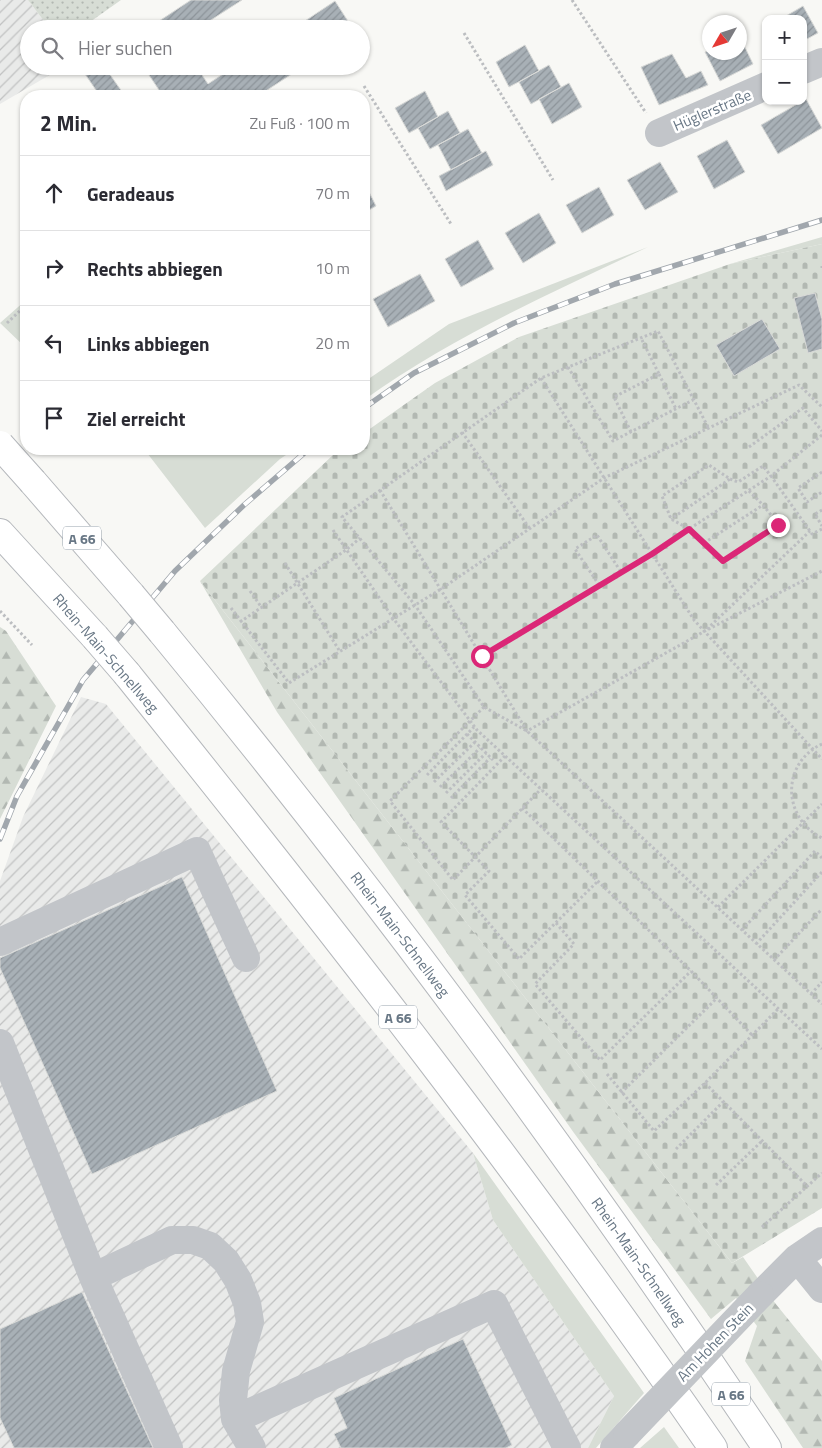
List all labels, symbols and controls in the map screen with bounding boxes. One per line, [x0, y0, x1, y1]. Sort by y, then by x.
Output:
north arrow [702, 15, 747, 60]
map controls [762, 15, 807, 105]
button: + [762, 15, 807, 60]
search box [20, 20, 370, 75]
text: Hier suchen [78, 33, 173, 62]
icon: search [38, 34, 66, 62]
button: − [762, 60, 807, 105]
street label: Hüglerstraße [669, 83, 755, 137]
text: 2 Min. [40, 107, 97, 139]
text: Zu Fuß · 100 m [249, 111, 350, 135]
icon: ahead [40, 179, 68, 207]
text: Geradeaus [87, 179, 174, 208]
text: 70 m [315, 181, 350, 205]
icon: right [40, 254, 68, 282]
text: Rechts abbiegen [87, 254, 223, 283]
text: 10 m [315, 256, 350, 280]
icon: left [40, 329, 68, 357]
text: Links abbiegen [87, 329, 210, 358]
text: 20 m [315, 331, 350, 355]
icon: arrive [40, 404, 68, 432]
text: Ziel erreicht [87, 404, 185, 433]
route end [767, 514, 790, 537]
road number: A 66 [63, 526, 101, 550]
street label: Rhein-Main-Schnellweg [47, 588, 165, 718]
route start [471, 645, 494, 668]
street label: Rhein-Main-Schnellweg [345, 866, 456, 1002]
road number: A 66 [379, 1006, 417, 1028]
street label: Rhein-Main-Schnellweg [586, 1192, 693, 1331]
street label: Am Hohen Stein [671, 1297, 759, 1387]
road number: A 66 [712, 1382, 750, 1406]

